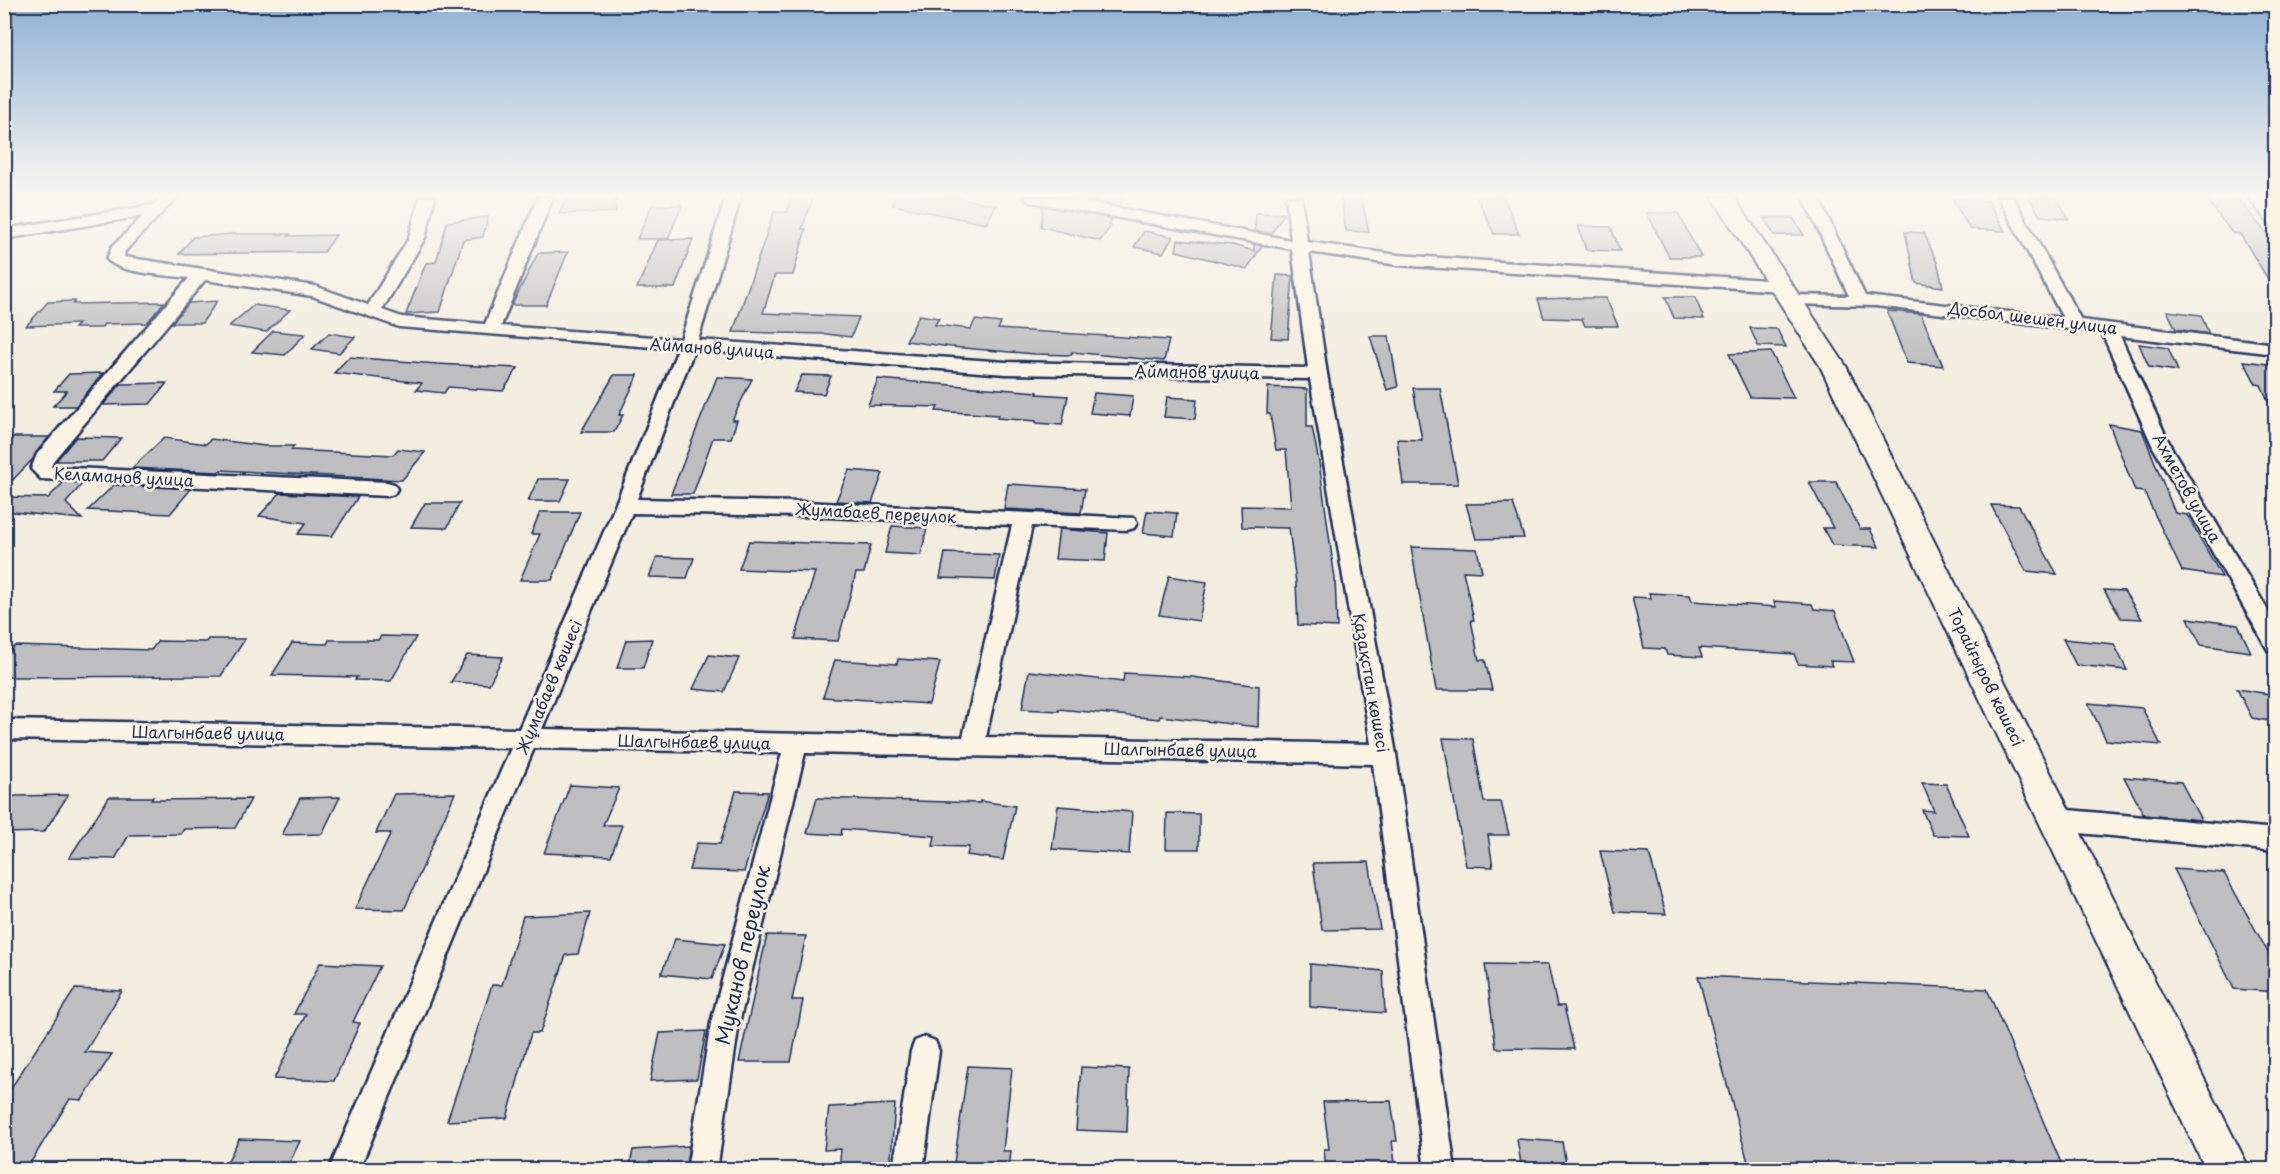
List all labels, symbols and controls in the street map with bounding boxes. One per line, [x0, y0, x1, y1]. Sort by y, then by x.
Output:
street label: Досбол шешен улица [1946, 295, 2119, 339]
street label: Айманов улица [649, 331, 775, 363]
street label: Айманов улица [1134, 358, 1260, 384]
street label: Ахметов улица [2148, 428, 2228, 547]
street label: Келаманов улица [54, 460, 195, 492]
street label: Жумабаев переулок [795, 496, 958, 528]
street label: Торайғыров көшесі [1943, 603, 2031, 750]
street label: Қазақстан көшесі [1348, 611, 1396, 754]
street label: Жұмабаев көшесі [509, 616, 587, 758]
street label: Шалгынбаев улица [131, 719, 285, 745]
street label: Шалгынбаев улица [617, 728, 771, 754]
street label: Шалгынбаев улица [1103, 736, 1257, 762]
street label: Муканов переулок [707, 862, 777, 1048]

